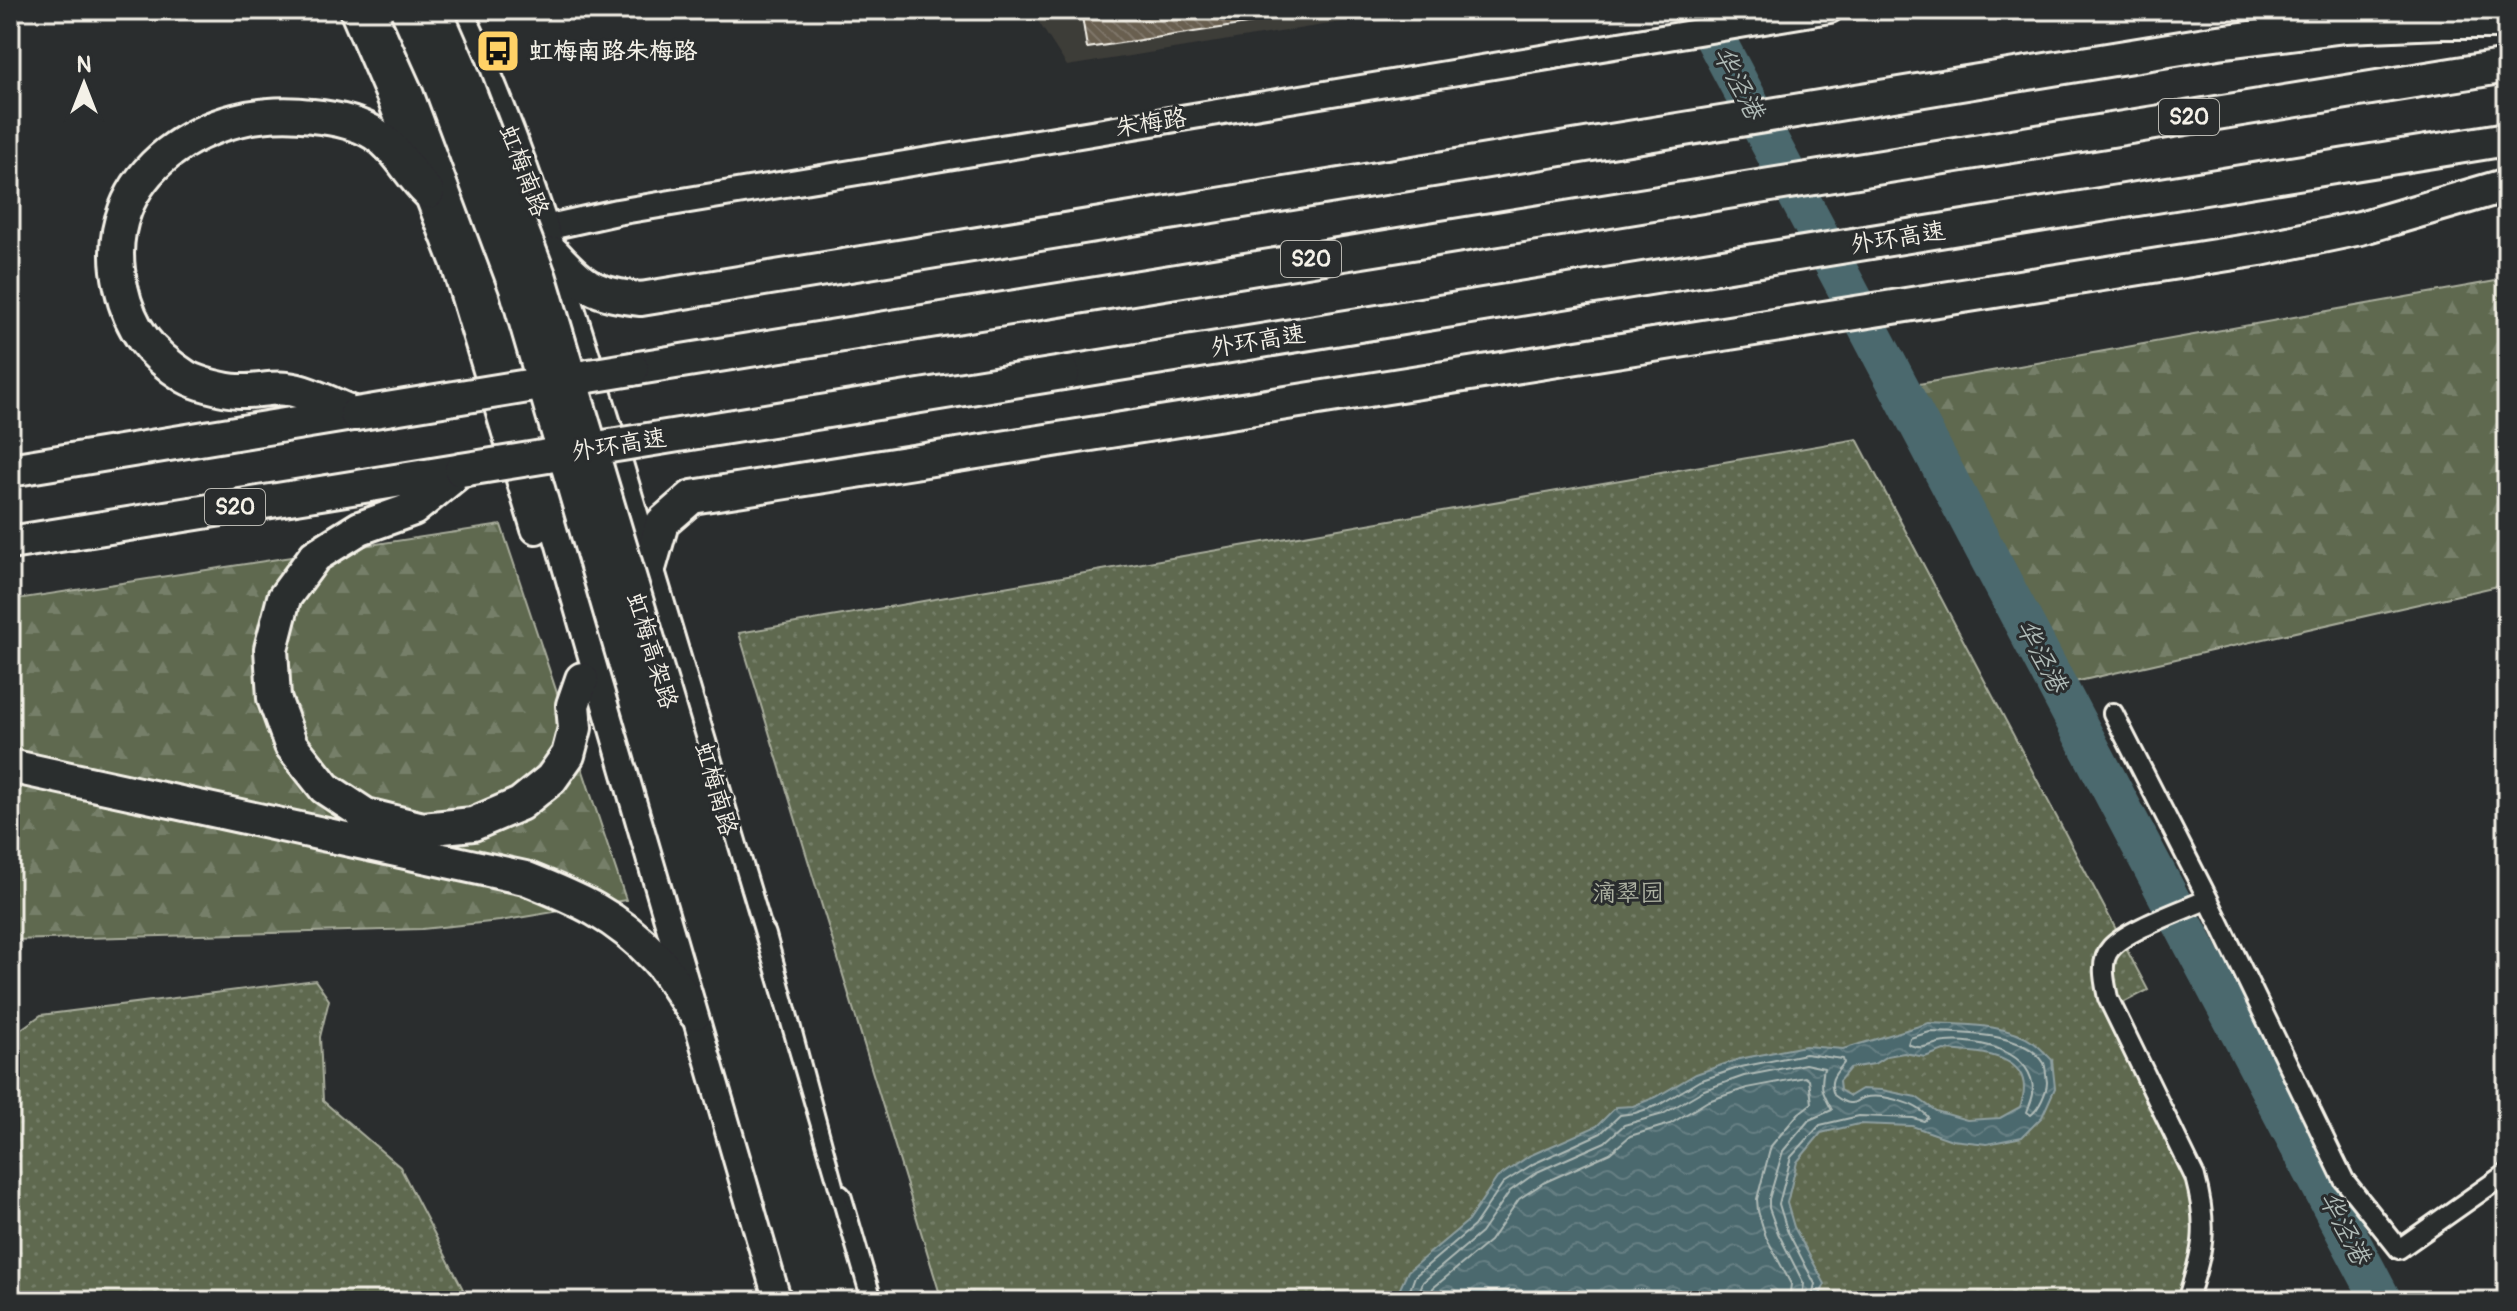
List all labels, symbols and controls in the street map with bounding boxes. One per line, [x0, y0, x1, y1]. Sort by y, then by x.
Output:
bus stop icon: 虹梅南路朱梅路 [474, 27, 522, 75]
place label: 虹梅南路朱梅路 [529, 37, 698, 66]
water label: 华泾港 [1706, 41, 1772, 128]
north arrow [44, 44, 124, 124]
text: N [77, 51, 92, 79]
road number: S20 [2159, 99, 2219, 135]
street label: 朱梅路 [1113, 103, 1189, 143]
street label: 虹梅南路 [493, 121, 555, 221]
street label: 外环高速 [1848, 216, 1948, 260]
road number: S20 [1281, 241, 1341, 277]
street label: 外环高速 [1208, 319, 1308, 363]
street label: 外环高速 [569, 423, 669, 467]
road number: S20 [205, 489, 265, 525]
street label: 虹梅高架路 [621, 589, 683, 713]
water label: 华泾港 [2009, 614, 2075, 701]
street label: 虹梅南路 [689, 739, 743, 839]
park label: 滴翠园 [1592, 879, 1664, 908]
water label: 华泾港 [2312, 1186, 2378, 1273]

